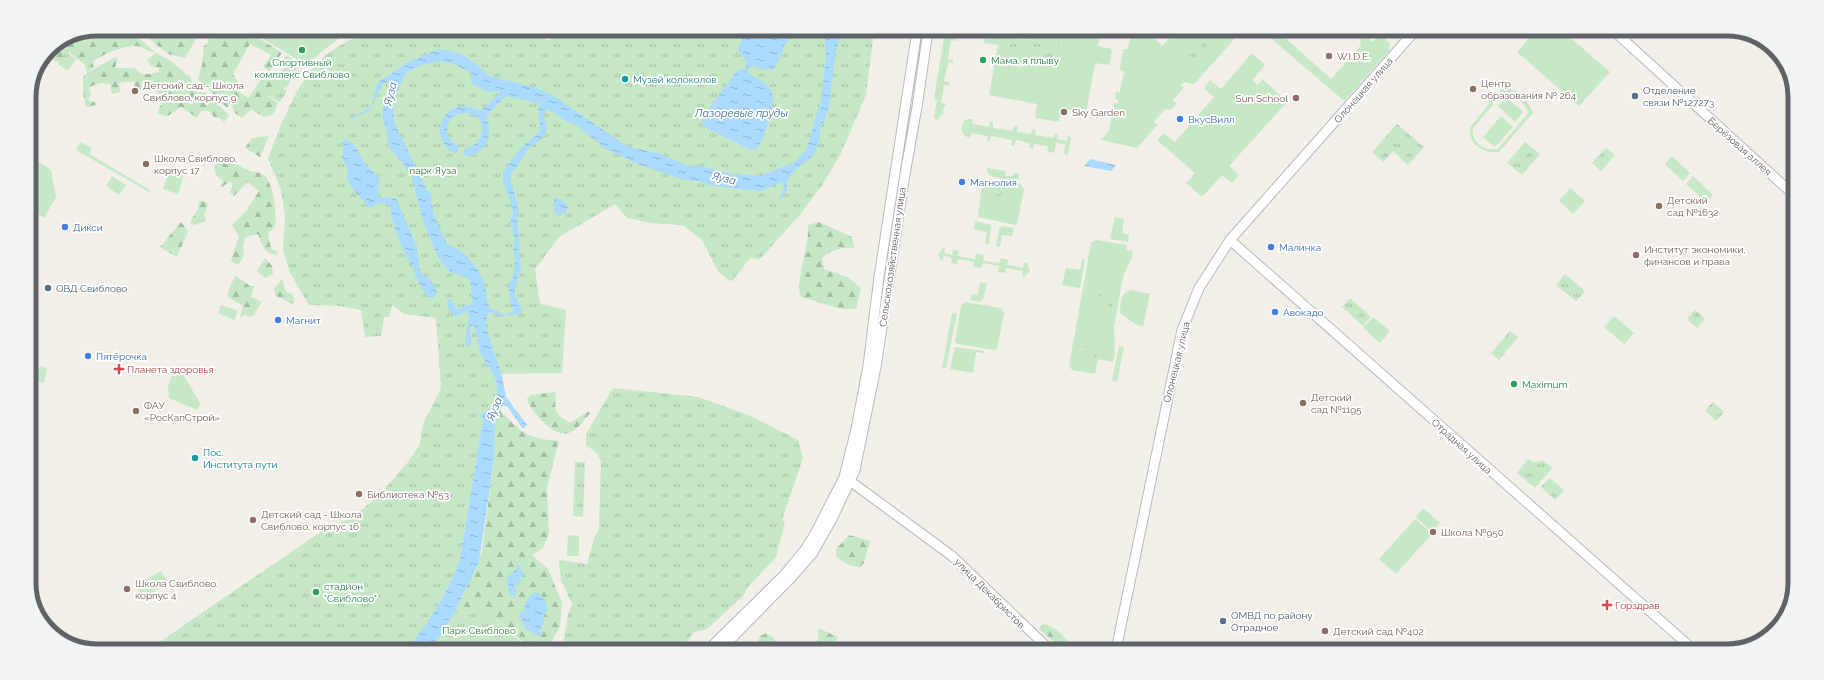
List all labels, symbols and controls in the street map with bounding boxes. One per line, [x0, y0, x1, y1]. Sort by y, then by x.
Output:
marker: Спортивный комплекс Свиблово [297, 45, 307, 55]
marker: W.I.D.E. [1324, 51, 1334, 61]
place label: W.I.D.E. [1337, 51, 1370, 62]
marker: Мама, я плыву [978, 55, 988, 65]
place label: Мама, я плыву [991, 55, 1060, 66]
street label: Олонецкая улица [1332, 55, 1395, 125]
place label: Спортивный комплекс Свиблово [254, 57, 350, 80]
marker: Музей колоколов [620, 74, 630, 84]
place label: Музей колоколов [633, 74, 717, 85]
place label: Центр образования № 264 [1481, 78, 1577, 101]
place label: Детский сад - Школа Свиблово, корпус 9 [143, 80, 244, 103]
water label: Яуза [381, 80, 400, 107]
marker: Центр образования № 264 [1468, 84, 1478, 94]
place label: Отделение связи №127273 [1643, 85, 1714, 108]
marker: Детский сад - Школа Свиблово, корпус 9 [130, 86, 140, 96]
marker: Отделение связи №127273 [1630, 91, 1640, 101]
place label: Sun School [1236, 93, 1288, 104]
marker: Sun School [1291, 93, 1301, 103]
water label: Лазоревые пруды [693, 107, 788, 120]
marker: Sky Garden [1059, 107, 1069, 117]
place label: Sky Garden [1072, 107, 1125, 118]
marker: ВкусВилл [1175, 114, 1185, 124]
place label: ВкусВилл [1188, 114, 1235, 125]
street label: Берёзовая аллея [1706, 115, 1774, 178]
place label: Школа Свиблово, корпус 17 [154, 153, 237, 176]
marker: Школа Свиблово, корпус 17 [141, 159, 151, 169]
park label: парк Яуза [410, 165, 456, 176]
water label: Яуза [711, 169, 738, 188]
marker: Магнолия [957, 177, 967, 187]
place label: Магнолия [970, 177, 1017, 188]
street label: Сельскохозяйственная улица [877, 187, 908, 328]
place label: Детский сад №1632 [1667, 195, 1719, 218]
marker: Детский сад №1632 [1654, 201, 1664, 211]
marker: Дикси [60, 222, 70, 232]
place label: Дикси [73, 222, 103, 233]
marker: Малинка [1266, 242, 1276, 252]
place label: Малинка [1279, 242, 1321, 253]
place label: Институт экономики, финансов и права [1644, 244, 1746, 267]
marker: Институт экономики, финансов и права [1631, 250, 1641, 260]
marker: ОВД Свиблово [43, 283, 53, 293]
place label: ОВД Свиблово [56, 283, 127, 294]
marker: Авокадо [1270, 307, 1280, 317]
place label: Авокадо [1283, 307, 1323, 318]
marker: Магнит [273, 315, 283, 325]
place label: Магнит [286, 315, 321, 326]
street label: Олонецкая улица [1161, 321, 1192, 404]
marker: Пятёрочка [83, 351, 93, 361]
place label: Пятёрочка [96, 351, 147, 362]
marker: Планета здоровья [114, 364, 124, 374]
place label: Планета здоровья [127, 364, 214, 375]
marker: Maximum [1509, 379, 1519, 389]
place label: Maximum [1522, 379, 1568, 390]
place label: Детский сад №1195 [1311, 392, 1362, 415]
water label: Яуза [484, 395, 505, 423]
marker: Детский сад №1195 [1298, 398, 1308, 408]
place label: ФАУ «РосКапСтрой» [144, 400, 221, 423]
marker: ФАУ «РосКапСтрой» [131, 406, 141, 416]
street label: Отрадная улица [1429, 417, 1494, 476]
place label: Пос. Института пути [203, 447, 277, 470]
marker: Пос. Института пути [190, 453, 200, 463]
marker: Библиотека №53 [354, 489, 364, 499]
place label: Библиотека №53 [367, 489, 449, 500]
place label: Детский сад - Школа Свиблово, корпус 16 [261, 509, 362, 532]
marker: Детский сад - Школа Свиблово, корпус 16 [248, 515, 258, 525]
marker: Школа №950 [1428, 527, 1438, 537]
place label: Школа №950 [1441, 527, 1504, 538]
street label: улица Декабристов [952, 556, 1027, 631]
place label: Школа Свиблово, корпус 4 [135, 578, 218, 601]
place label: стадион "Свиблово" [324, 581, 377, 604]
marker: Школа Свиблово, корпус 4 [122, 584, 132, 594]
marker: стадион "Свиблово" [311, 587, 321, 597]
marker: Горздрав [1602, 600, 1612, 610]
place label: Горздрав [1615, 600, 1660, 611]
place label: ОМВД по району Отрадное [1231, 610, 1313, 633]
marker: ОМВД по району Отрадное [1218, 616, 1228, 626]
park label: Парк Свиблово [442, 625, 516, 636]
marker: Детский сад №402 [1320, 626, 1330, 636]
place label: Детский сад №402 [1333, 626, 1424, 637]

